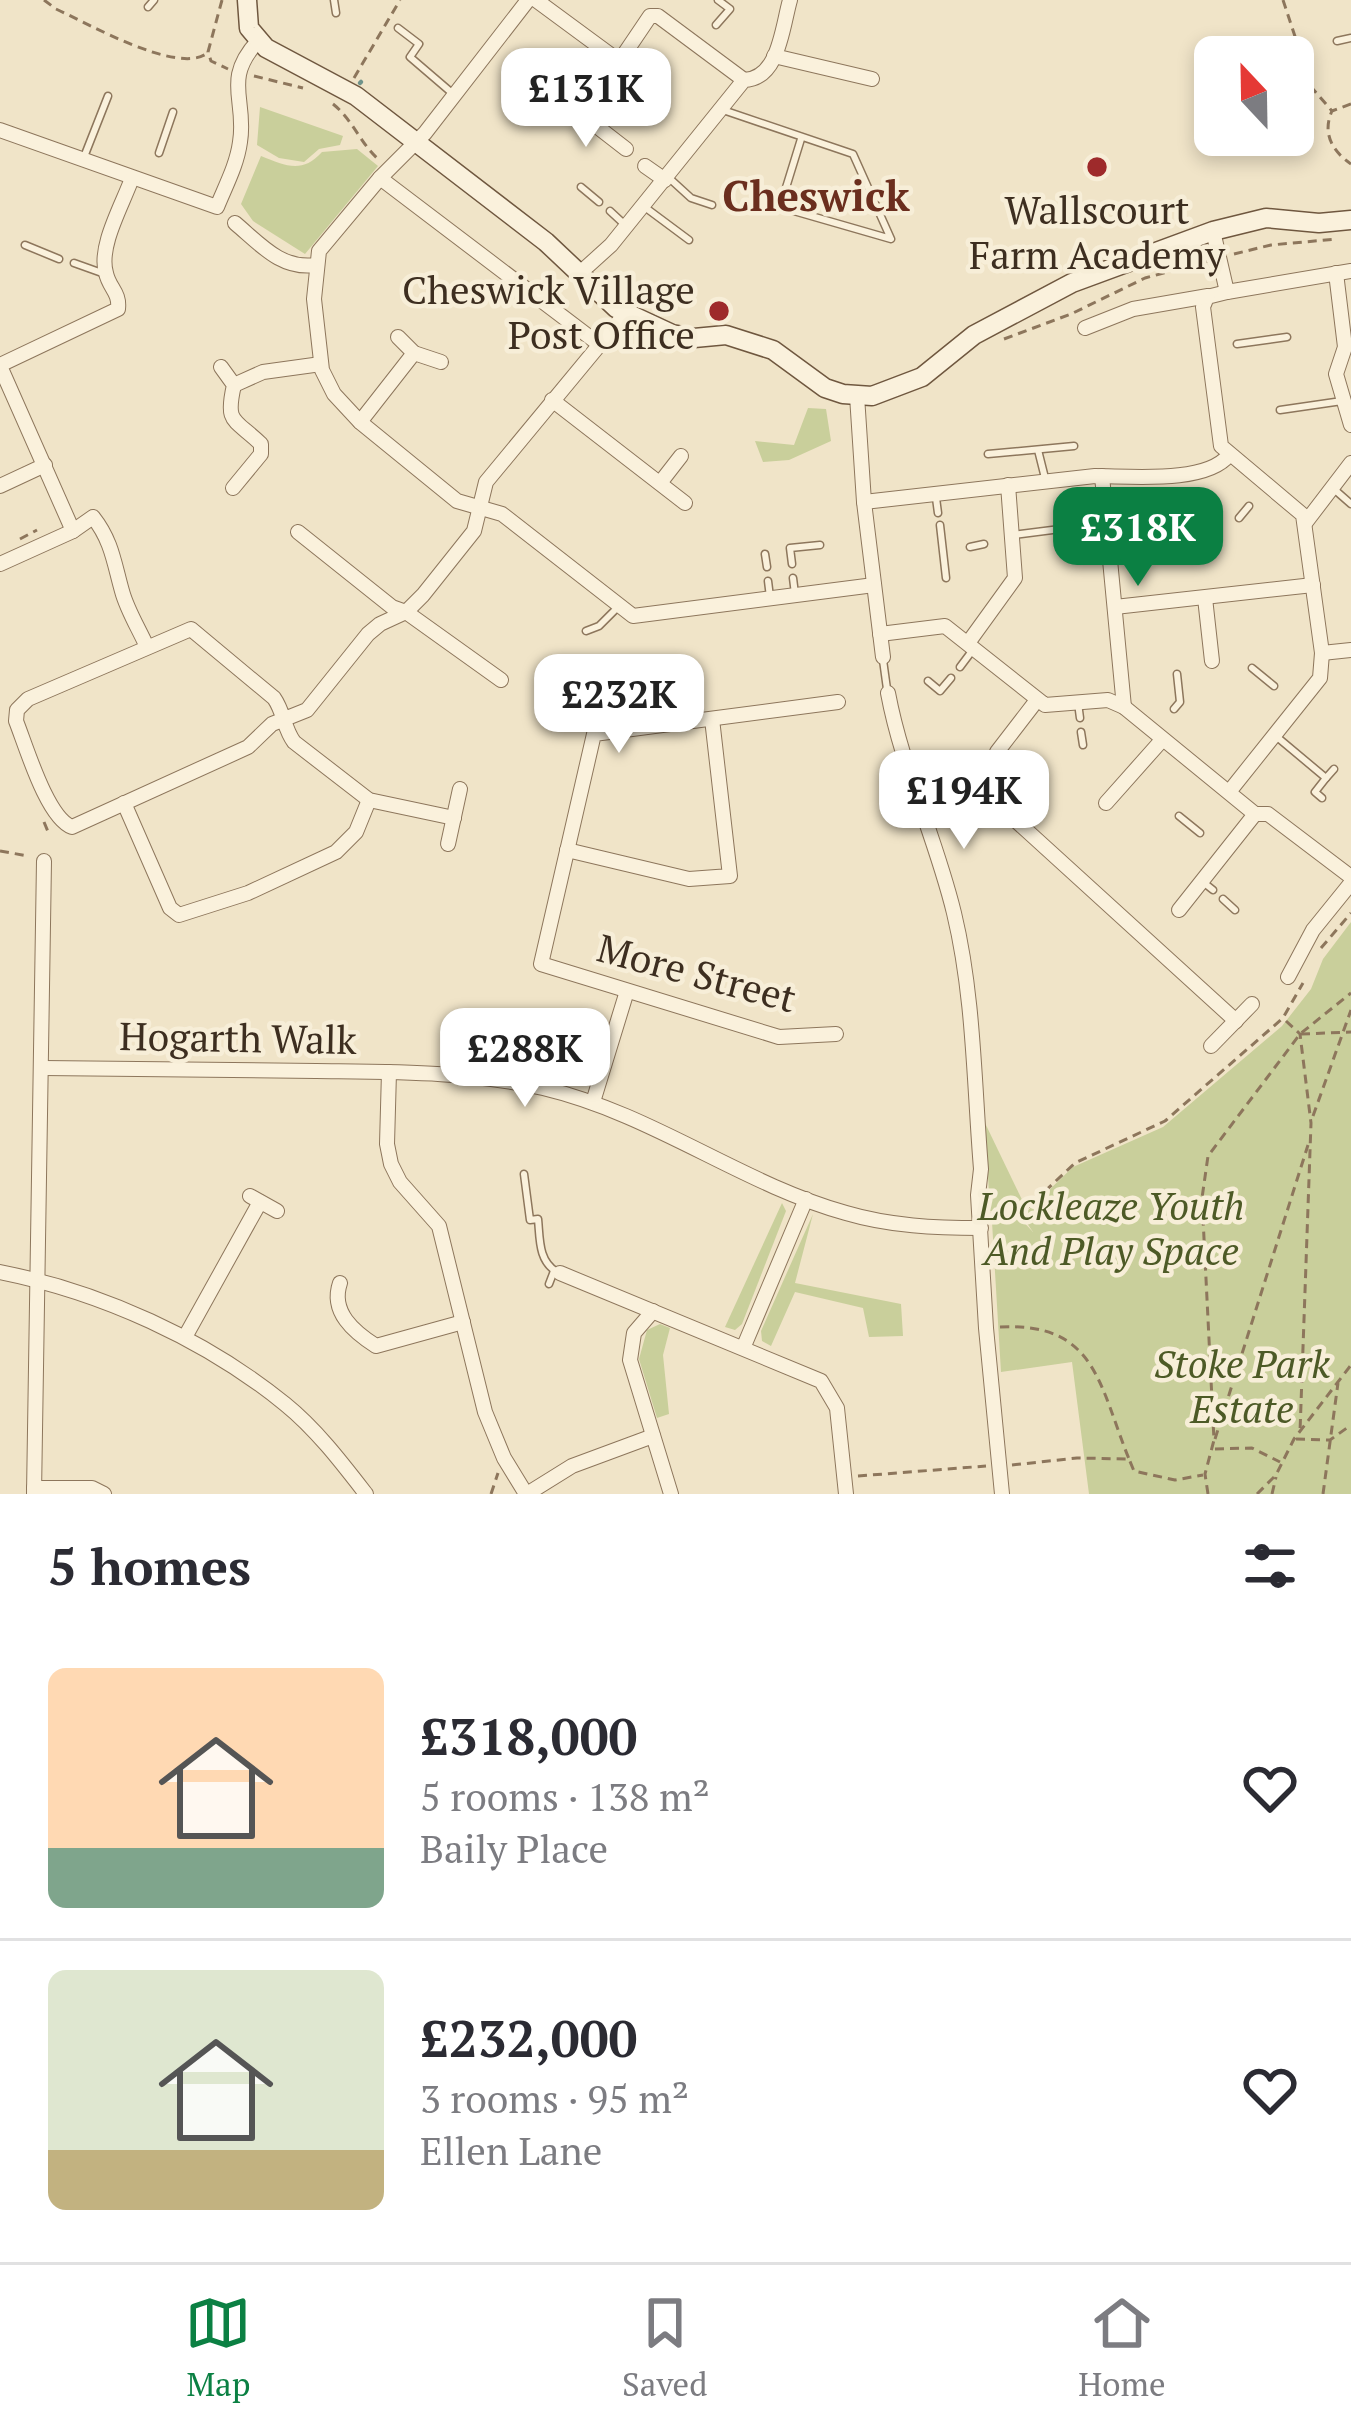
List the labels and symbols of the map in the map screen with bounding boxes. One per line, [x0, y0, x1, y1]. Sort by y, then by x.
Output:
north arrow [1194, 36, 1314, 156]
pin: £131K [502, 48, 670, 150]
marker: Wallscourt Farm Academy [1084, 154, 1110, 180]
district label: Cheswick [722, 167, 910, 223]
place label: Wallscourt Farm Academy [969, 183, 1226, 280]
place label: Cheswick Village Post Office [402, 263, 695, 360]
marker: Cheswick Village Post Office [706, 298, 732, 324]
pin: £318K [1054, 487, 1222, 589]
pin: £232K [535, 654, 703, 756]
pin: £194K [880, 750, 1048, 852]
street label: More Street [592, 921, 802, 1023]
pin: £288K [441, 1008, 609, 1110]
street label: Hogarth Walk [119, 1009, 358, 1065]
park label: Lockleaze Youth And Play Space [976, 1179, 1245, 1276]
park label: Stoke Park Estate [1154, 1337, 1330, 1434]

